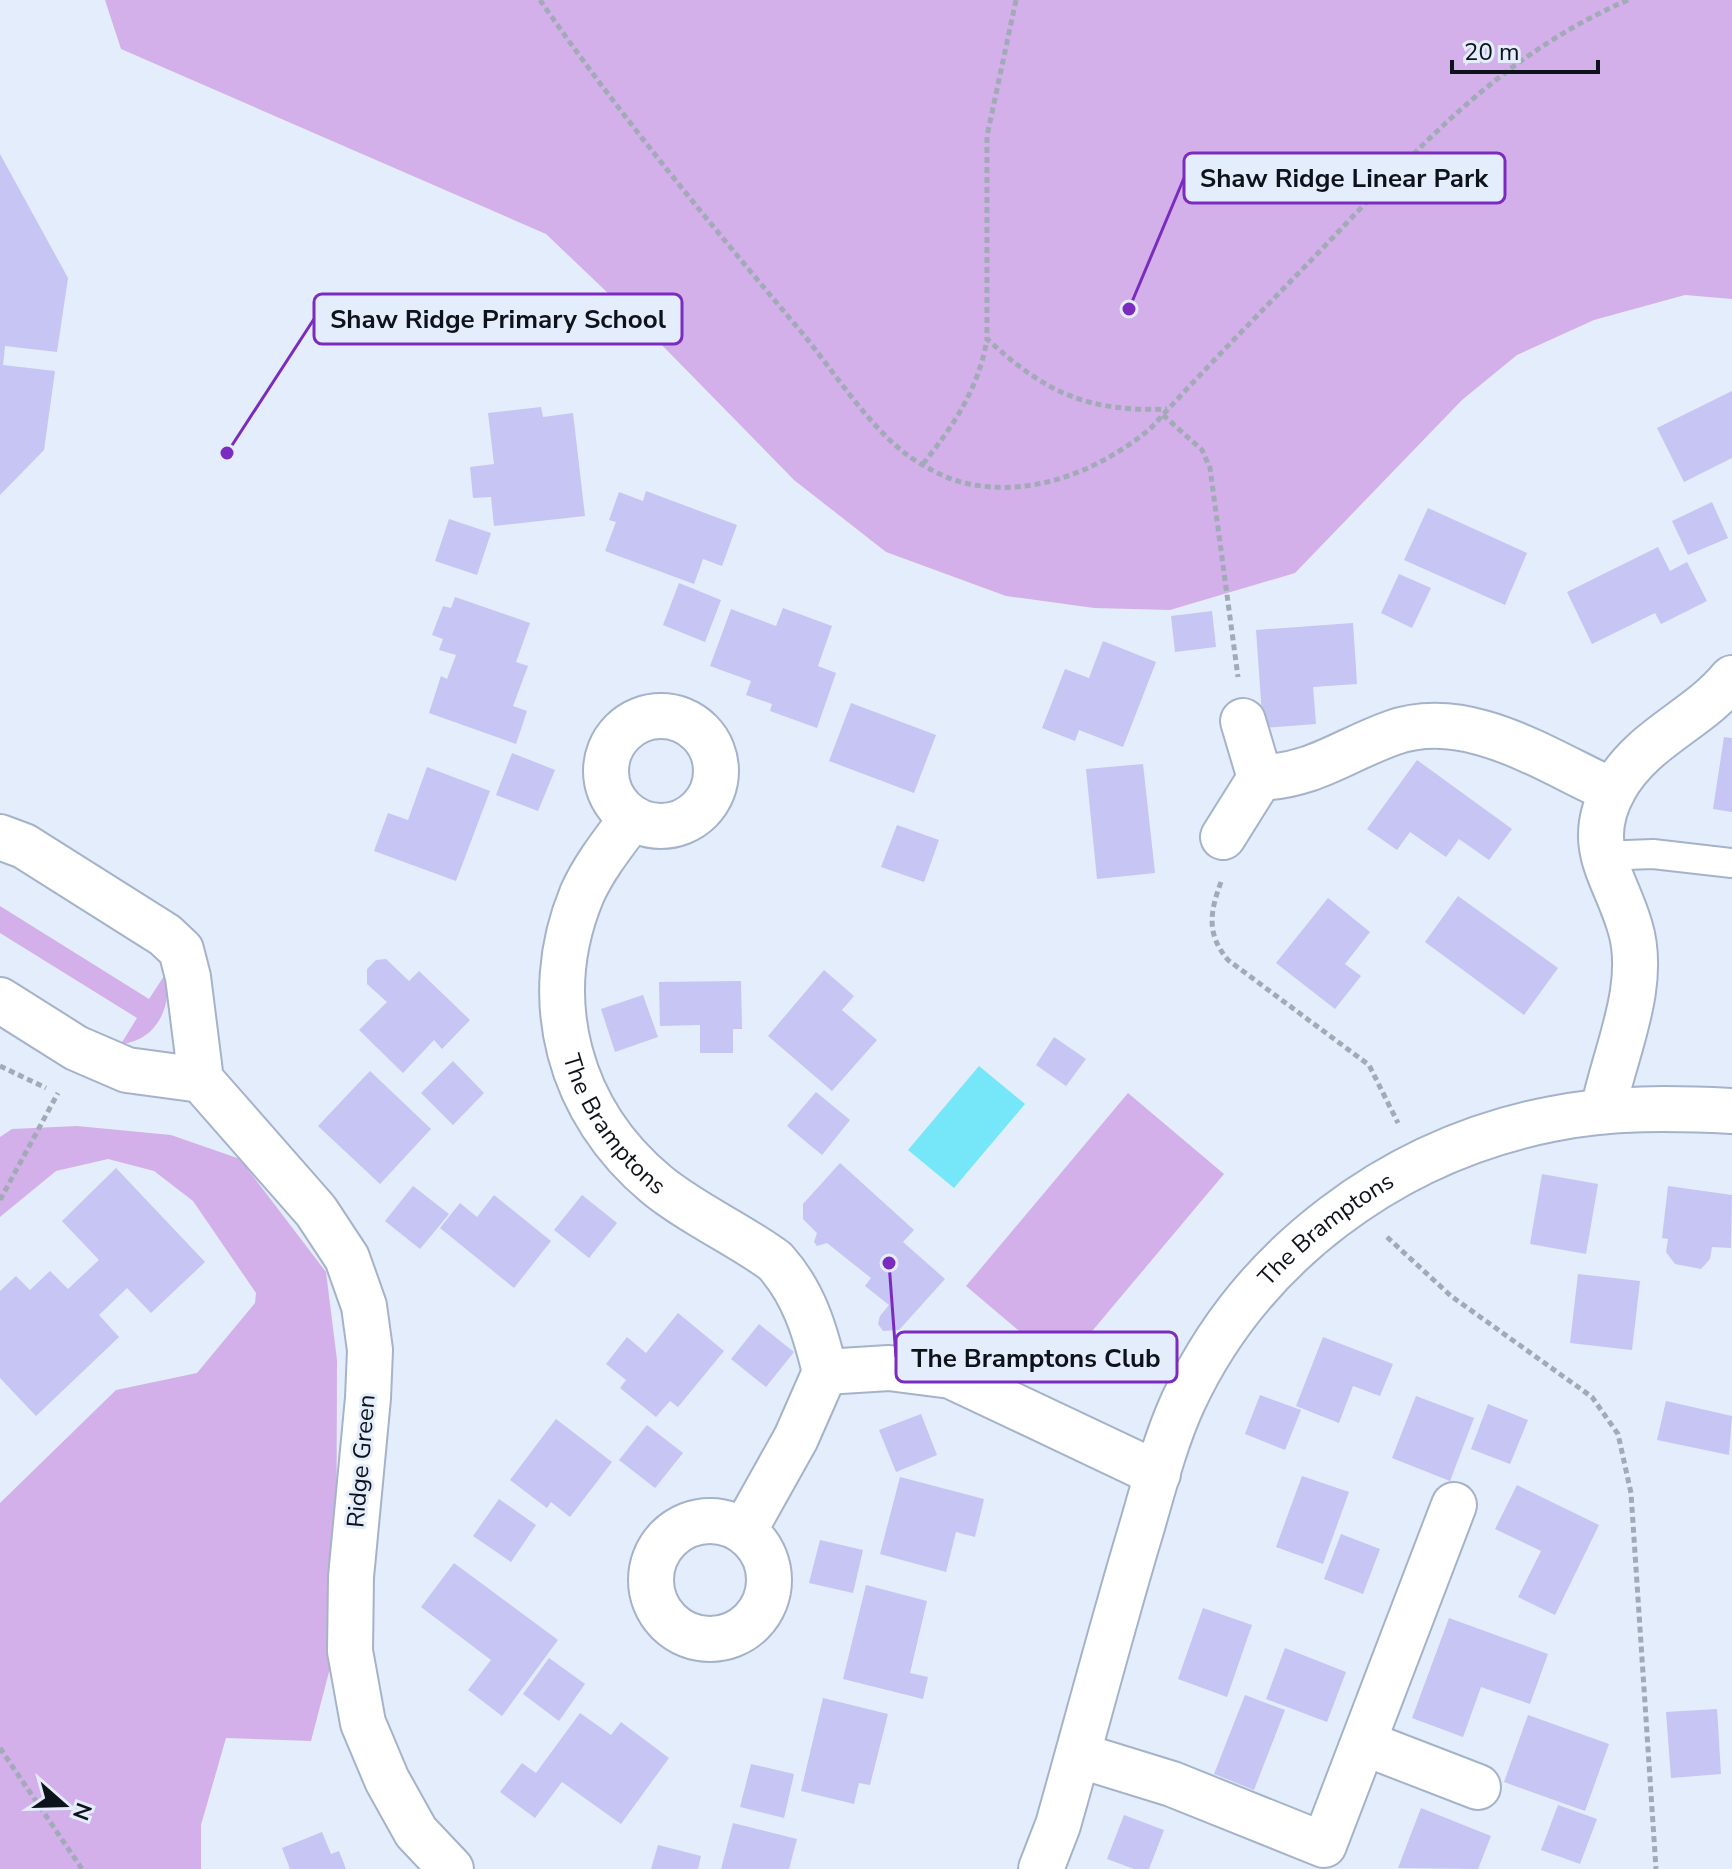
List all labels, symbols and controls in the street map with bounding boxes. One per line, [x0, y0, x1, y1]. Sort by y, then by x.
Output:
scale bar [1452, 24, 1598, 74]
text: 20 m [1464, 36, 1520, 68]
callout: Shaw Ridge Linear Park [1184, 153, 1505, 203]
text: Shaw Ridge Linear Park [1200, 161, 1489, 196]
callout: Shaw Ridge Primary School [314, 294, 682, 344]
text: Shaw Ridge Primary School [330, 302, 667, 337]
street label: The Bramptons [555, 1050, 672, 1202]
street label: The Bramptons [1251, 1165, 1400, 1293]
callout: The Bramptons Club [896, 1332, 1177, 1382]
text: The Bramptons Club [911, 1341, 1161, 1376]
street label: Ridge Green [339, 1393, 383, 1529]
north arrow [24, 1765, 104, 1845]
text: N [65, 1799, 99, 1824]

